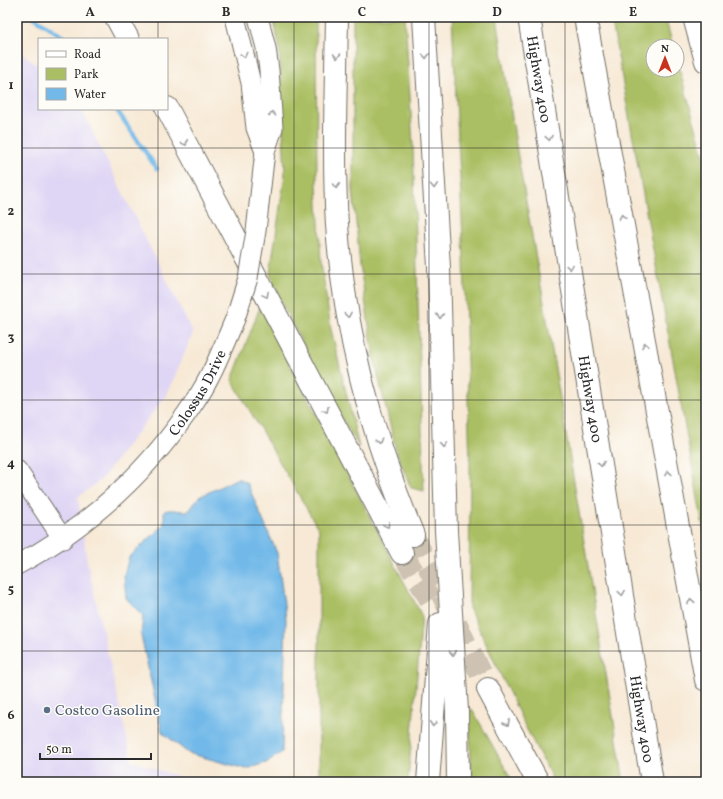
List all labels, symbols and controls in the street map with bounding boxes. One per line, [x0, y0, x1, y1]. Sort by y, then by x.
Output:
text: A [85, 4, 95, 22]
text: B [222, 4, 231, 22]
text: C [358, 4, 366, 22]
text: D [492, 4, 502, 22]
text: E [629, 4, 637, 22]
street label: Highway 400 [520, 34, 555, 125]
legend [38, 38, 168, 110]
north arrow [645, 38, 685, 78]
text: N [661, 42, 669, 57]
text: Road [74, 47, 101, 63]
one-way arrow [240, 52, 248, 58]
one-way arrow [333, 53, 341, 59]
one-way arrow [422, 53, 430, 59]
text: Park [74, 67, 99, 83]
text: 1 [8, 77, 14, 95]
text: Water [74, 87, 106, 103]
one-way arrow [268, 111, 277, 117]
one-way arrow [545, 135, 553, 141]
one-way arrow [181, 139, 188, 146]
one-way arrow [332, 183, 340, 189]
one-way arrow [429, 183, 438, 189]
text: 2 [8, 203, 15, 221]
one-way arrow [618, 214, 626, 220]
one-way arrow [565, 264, 574, 270]
one-way arrow [261, 291, 268, 298]
one-way arrow [343, 312, 352, 318]
one-way arrow [436, 313, 444, 319]
text: 3 [8, 329, 15, 347]
one-way arrow [641, 342, 650, 348]
street label: Colossus Drive [165, 347, 233, 441]
street label: Highway 400 [572, 354, 606, 445]
one-way arrow [322, 406, 329, 413]
one-way arrow [374, 438, 383, 445]
one-way arrow [440, 442, 448, 448]
text: 4 [7, 455, 15, 473]
one-way arrow [596, 461, 605, 467]
one-way arrow [664, 469, 673, 476]
one-way arrow [382, 521, 390, 528]
text: 5 [8, 581, 14, 599]
one-way arrow [617, 590, 626, 596]
one-way arrow [688, 597, 696, 604]
one-way arrow [449, 650, 458, 656]
street label: Highway 400 [623, 674, 658, 764]
place label: Costco Gasoline [55, 701, 160, 722]
marker: Costco Gasoline [42, 705, 52, 715]
text: 6 [7, 707, 15, 725]
one-way arrow [502, 719, 510, 726]
one-way arrow [428, 721, 437, 727]
scale bar [40, 735, 151, 761]
text: 50 m [46, 742, 72, 758]

